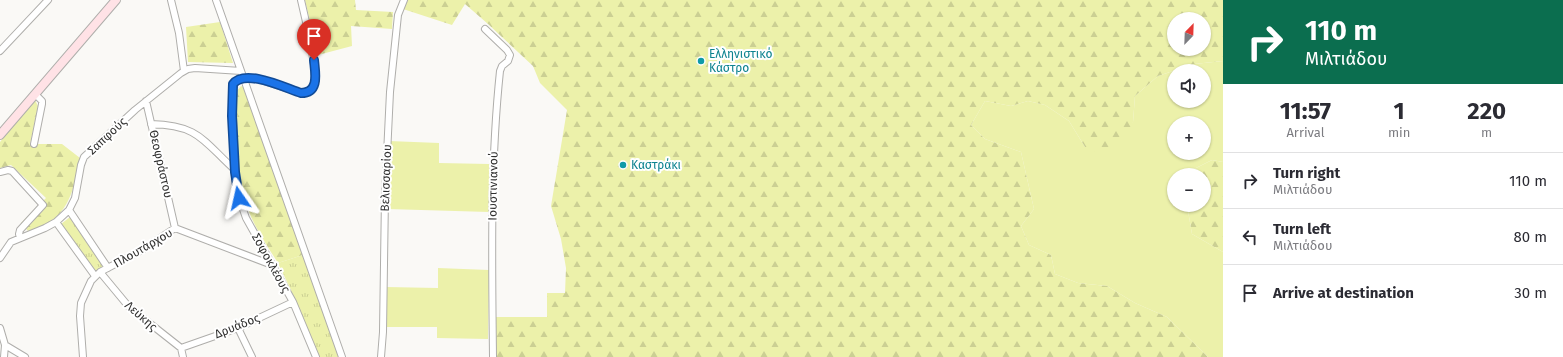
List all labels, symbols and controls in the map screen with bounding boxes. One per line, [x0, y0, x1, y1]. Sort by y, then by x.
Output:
north arrow [1167, 12, 1211, 56]
map controls [1167, 12, 1211, 212]
text: 110 m [1305, 14, 1377, 47]
icon: right [1239, 16, 1291, 68]
pin [297, 19, 331, 60]
icon: arrive [303, 25, 325, 47]
place label: Ελληνιστικό Κάστρο [709, 47, 772, 75]
text: Μιλτιάδου [1305, 48, 1387, 70]
marker: Ελληνιστικό Κάστρο [696, 56, 706, 66]
button: sound [1167, 64, 1211, 108]
text: 11:57 [1280, 97, 1331, 125]
text: 1 [1394, 97, 1405, 125]
text: 220 [1467, 97, 1506, 125]
street label: Σαπφούς [85, 114, 130, 158]
button: + [1167, 116, 1211, 160]
text: Arrival [1286, 125, 1325, 140]
text: min [1388, 125, 1410, 140]
text: m [1481, 125, 1492, 140]
street label: Θεοφράστου [146, 129, 176, 200]
street label: Βελισσαρίου [378, 144, 394, 212]
street label: Ιουστινιανού [485, 151, 501, 221]
place label: Καστράκι [631, 158, 681, 172]
marker: Καστράκι [618, 160, 628, 170]
text: Turn right [1273, 164, 1340, 182]
button: − [1167, 168, 1211, 212]
icon: right [1239, 170, 1261, 192]
text: 110 m [1509, 172, 1547, 190]
position arrow [218, 177, 260, 219]
text: Μιλτιάδου [1273, 182, 1332, 197]
text: Turn left [1273, 220, 1331, 238]
street label: Πλουτάρχου [111, 225, 175, 270]
icon: left [1239, 226, 1261, 248]
text: 80 m [1514, 228, 1547, 246]
street label: Σοφοκλέους [249, 231, 293, 295]
text: Μιλτιάδου [1273, 238, 1332, 253]
icon: arrive [1239, 282, 1261, 304]
text: Arrive at destination [1273, 284, 1414, 302]
text: 30 m [1514, 284, 1547, 302]
street label: Λεύκης [122, 298, 160, 334]
street label: Δρυάδος [212, 310, 262, 341]

